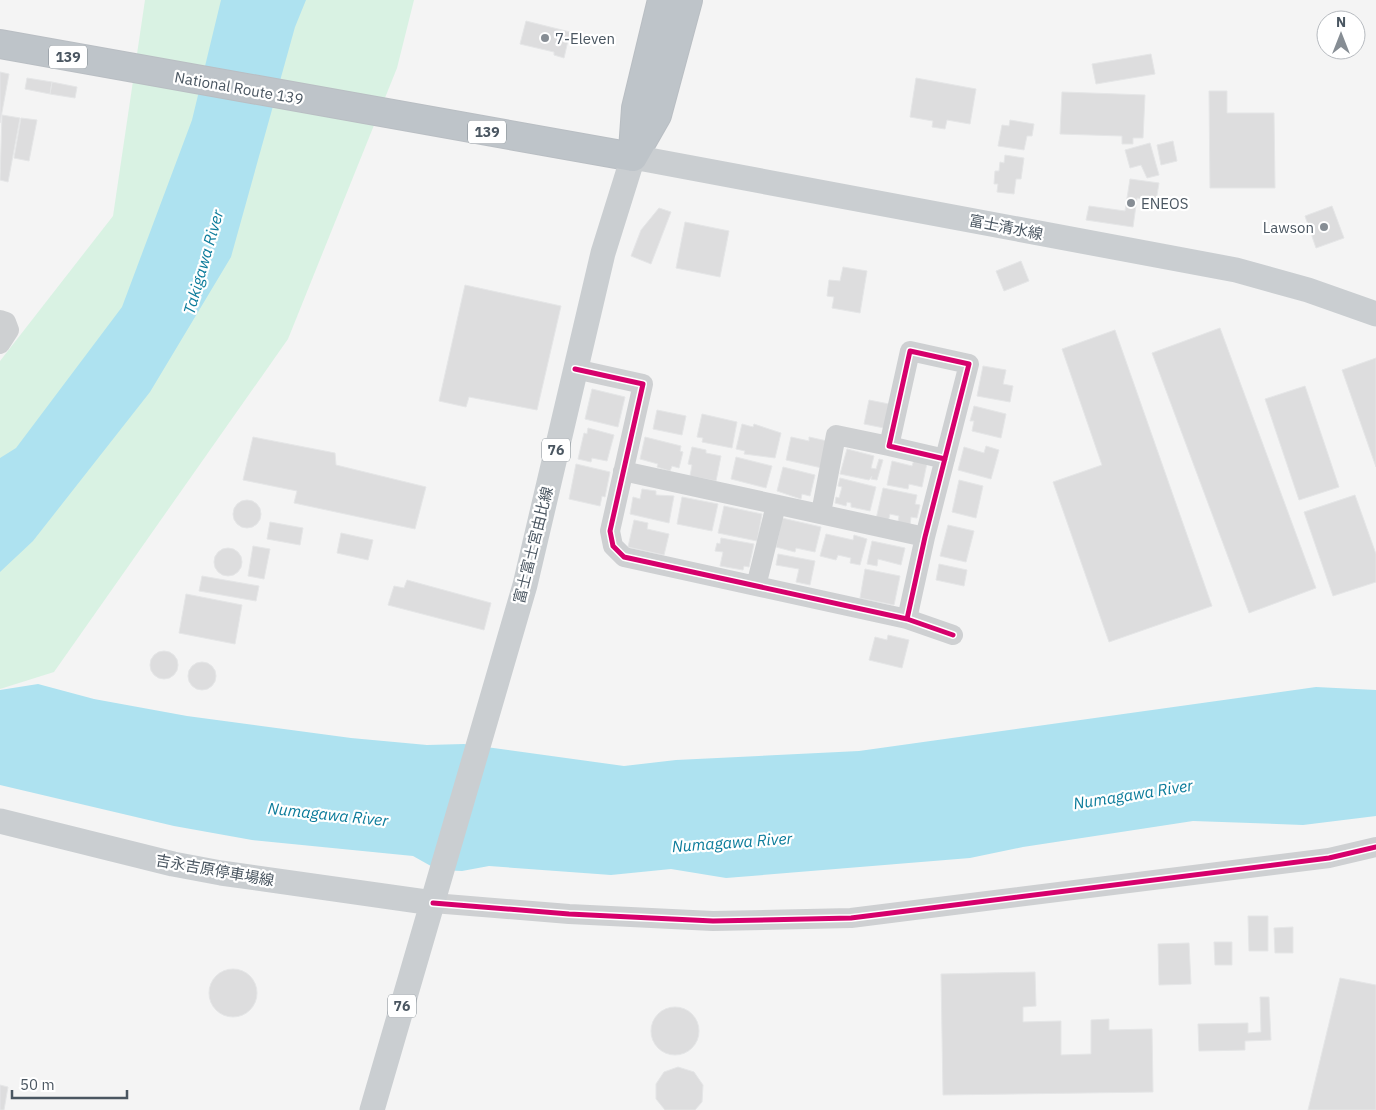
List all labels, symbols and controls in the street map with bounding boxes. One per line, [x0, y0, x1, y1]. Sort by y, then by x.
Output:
north arrow [1316, 10, 1366, 60]
text: N [1336, 13, 1346, 31]
place label: 7-Eleven [555, 29, 615, 48]
marker: 7-Eleven [539, 32, 551, 44]
road number: 139 [49, 46, 87, 68]
street label: National Route 139 [173, 67, 305, 109]
road number: 139 [468, 120, 506, 144]
place label: ENEOS [1141, 194, 1188, 213]
marker: ENEOS [1125, 197, 1137, 209]
water label: Takigawa River [179, 206, 228, 317]
street label: 富士清水線 [967, 211, 1045, 243]
place label: Lawson [1263, 218, 1314, 237]
marker: Lawson [1318, 221, 1330, 233]
road number: 76 [542, 438, 570, 462]
street label: 富士富士宮由比線 [509, 484, 557, 606]
water label: Numagawa River [1072, 774, 1195, 813]
water label: Numagawa River [267, 798, 390, 830]
water label: Numagawa River [671, 828, 794, 856]
street label: 吉永吉原停車場線 [154, 850, 276, 890]
road number: 76 [388, 994, 416, 1018]
scale bar [12, 1068, 128, 1100]
text: 50 m [20, 1075, 55, 1094]

